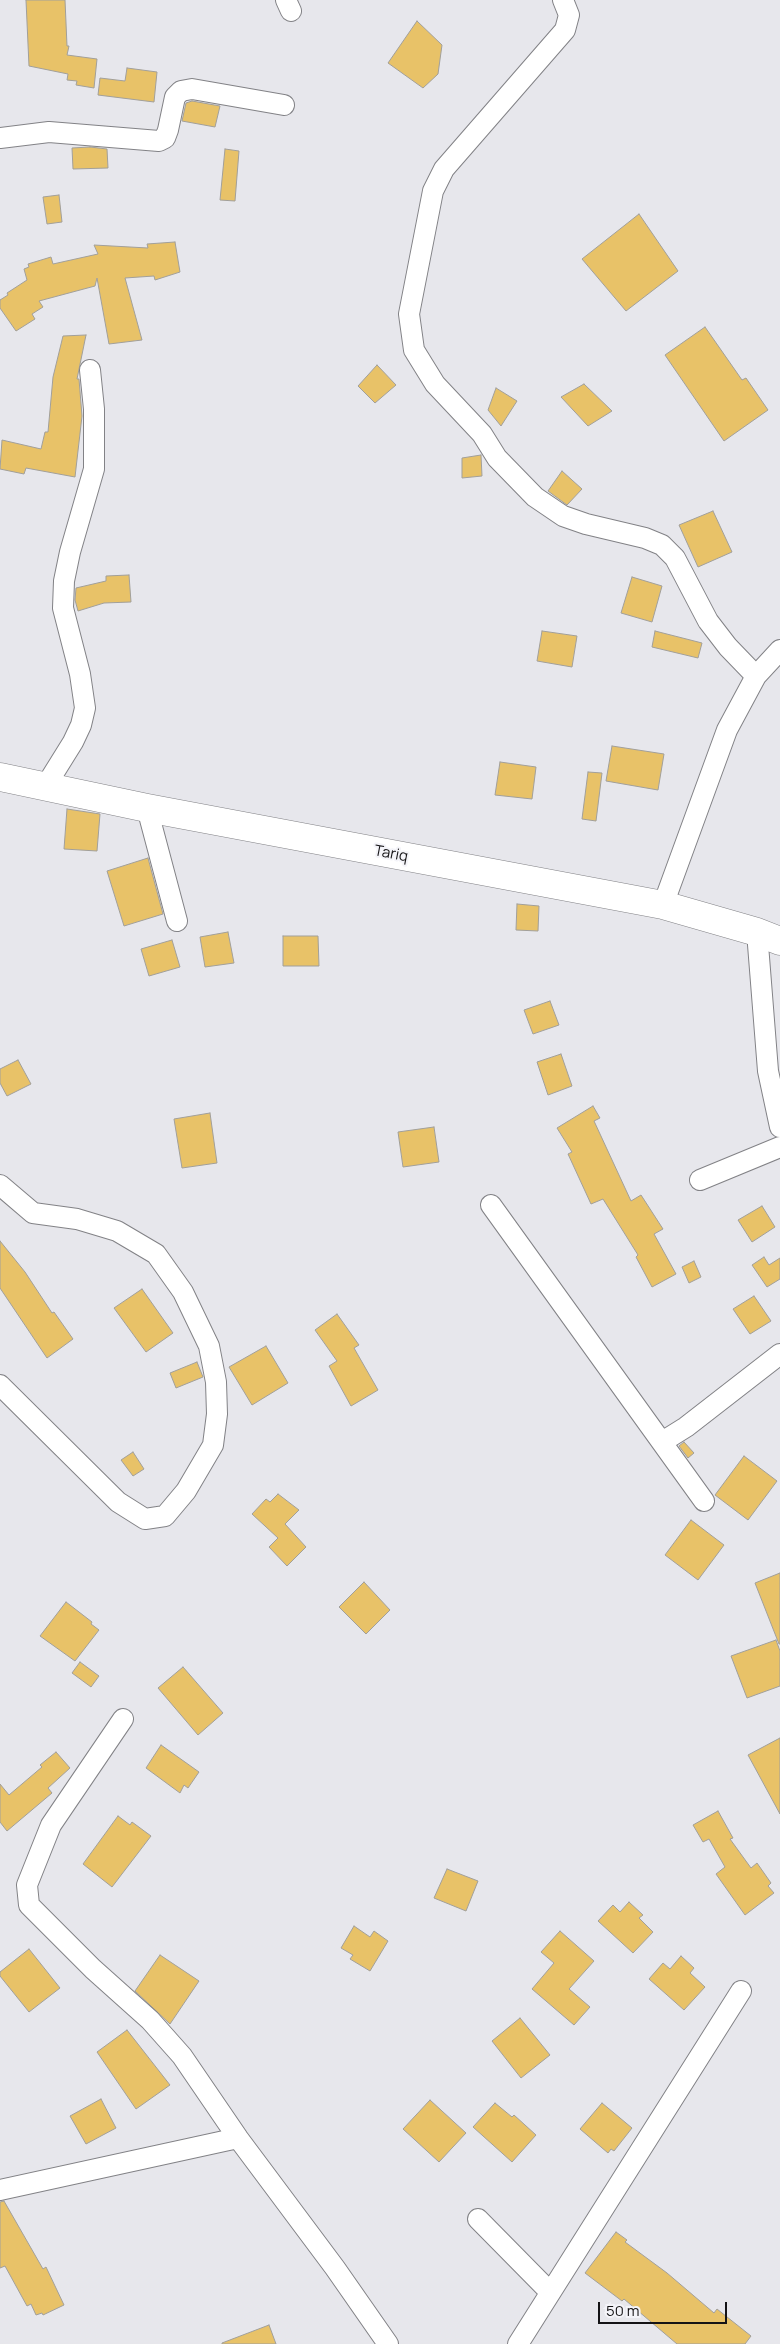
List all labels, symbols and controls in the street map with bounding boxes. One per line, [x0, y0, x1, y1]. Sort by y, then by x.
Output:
street label: Tariq [373, 842, 409, 866]
scale bar [600, 2292, 729, 2324]
text: 50 m [606, 2300, 640, 2321]

